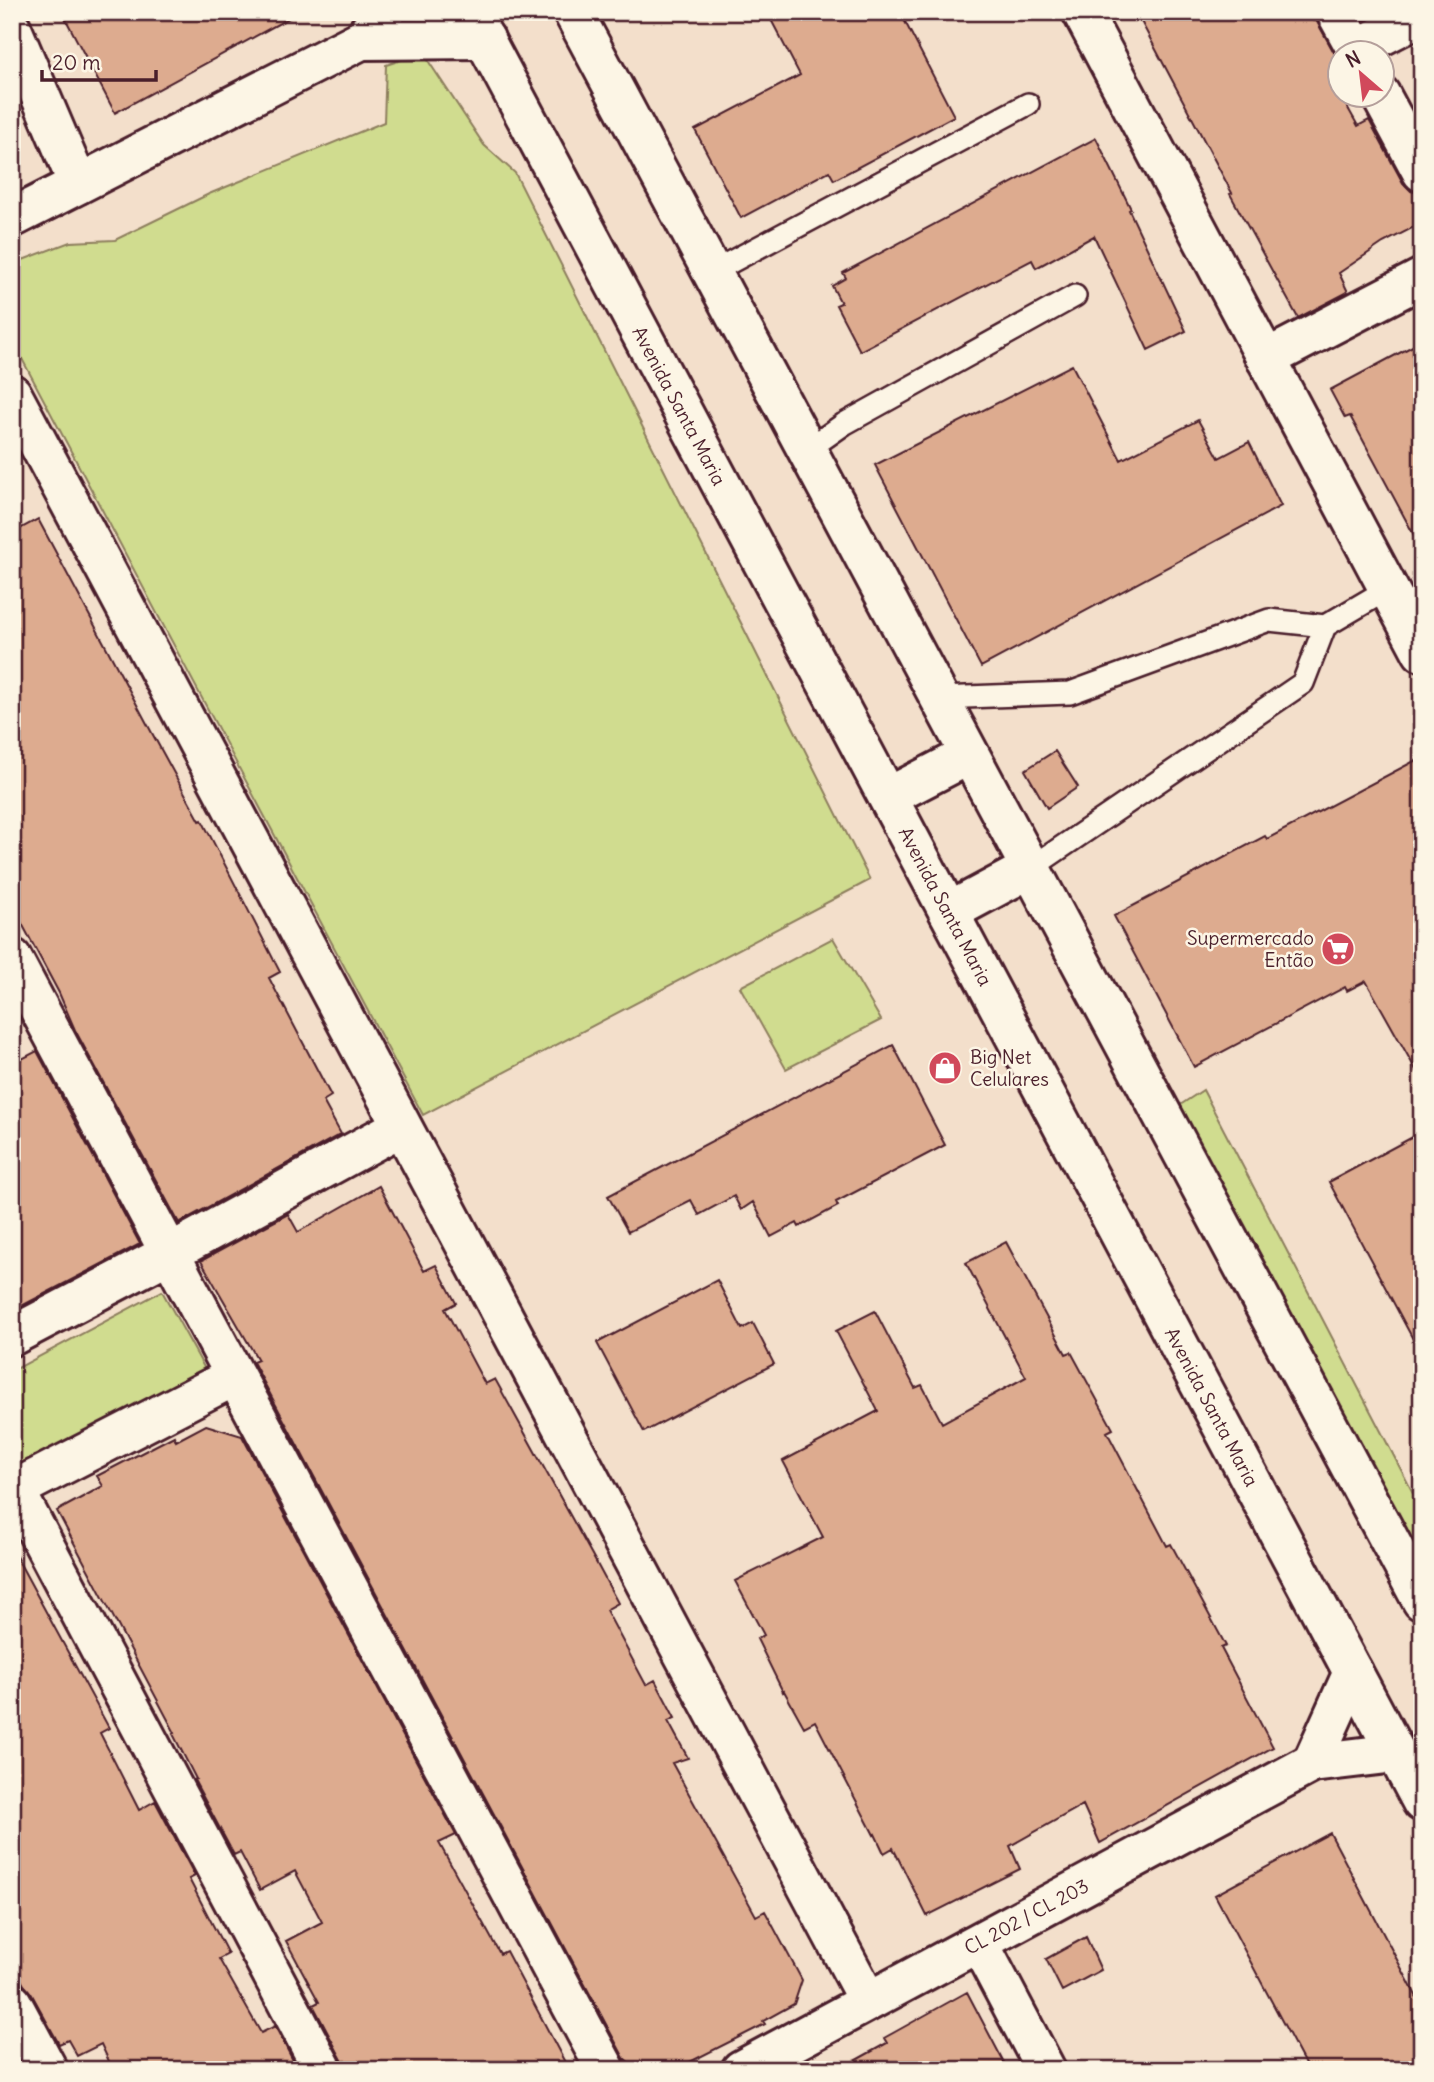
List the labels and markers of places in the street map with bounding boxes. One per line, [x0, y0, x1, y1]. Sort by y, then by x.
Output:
place label: Supermercado Então [1187, 926, 1314, 972]
supermarket icon: Supermercado Então [1319, 930, 1357, 968]
place label: Big Net Celulares [970, 1045, 1049, 1091]
shop icon: Big Net Celulares [926, 1049, 964, 1087]

